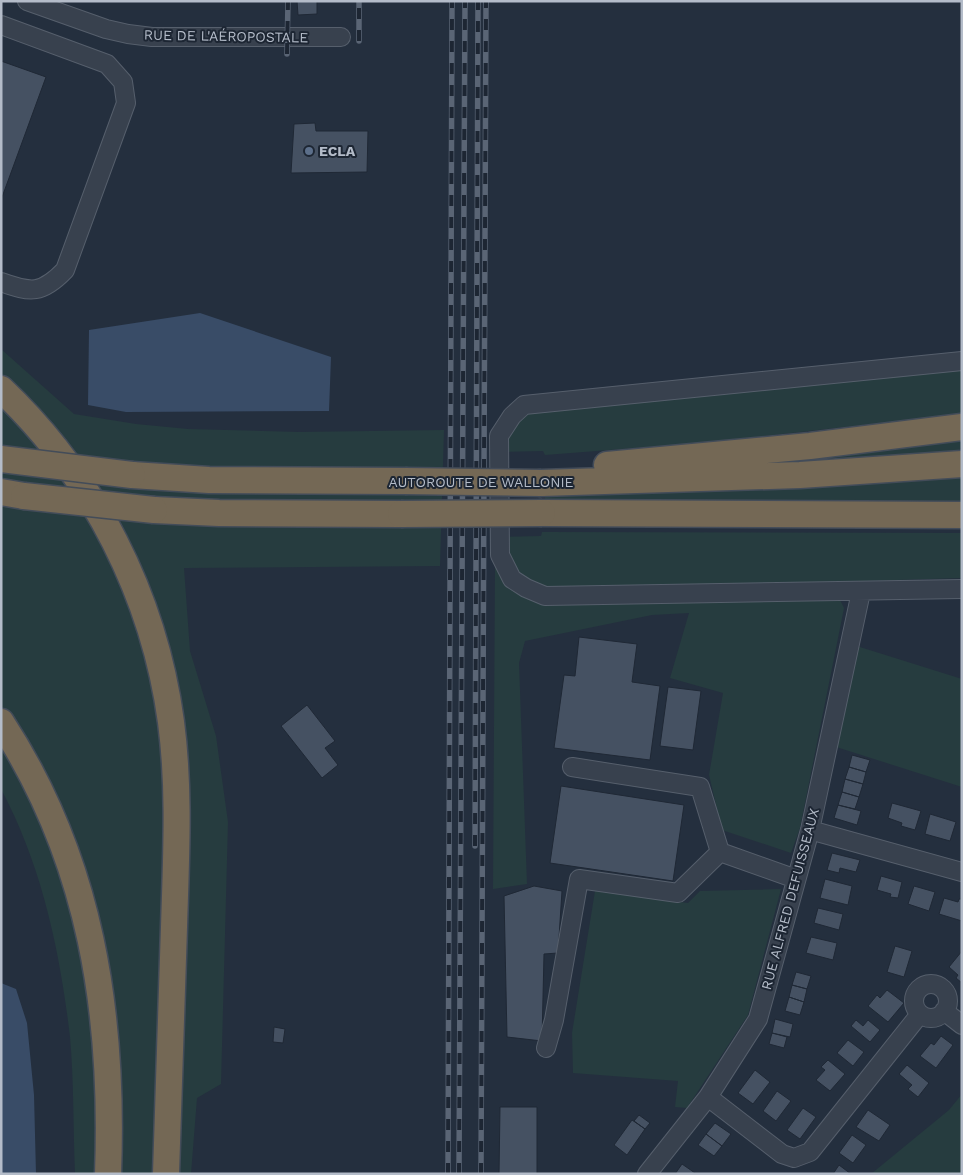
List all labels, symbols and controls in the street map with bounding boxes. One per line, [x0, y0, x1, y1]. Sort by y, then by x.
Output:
street label: RUE DE L'AÉROPOSTALE [144, 27, 308, 45]
place label: ECLA [319, 143, 356, 159]
marker: ECLA [303, 145, 315, 157]
street label: AUTOROUTE DE WALLONIE [388, 474, 574, 490]
street label: RUE ALFRED DEFUISSEAUX [758, 806, 822, 992]

